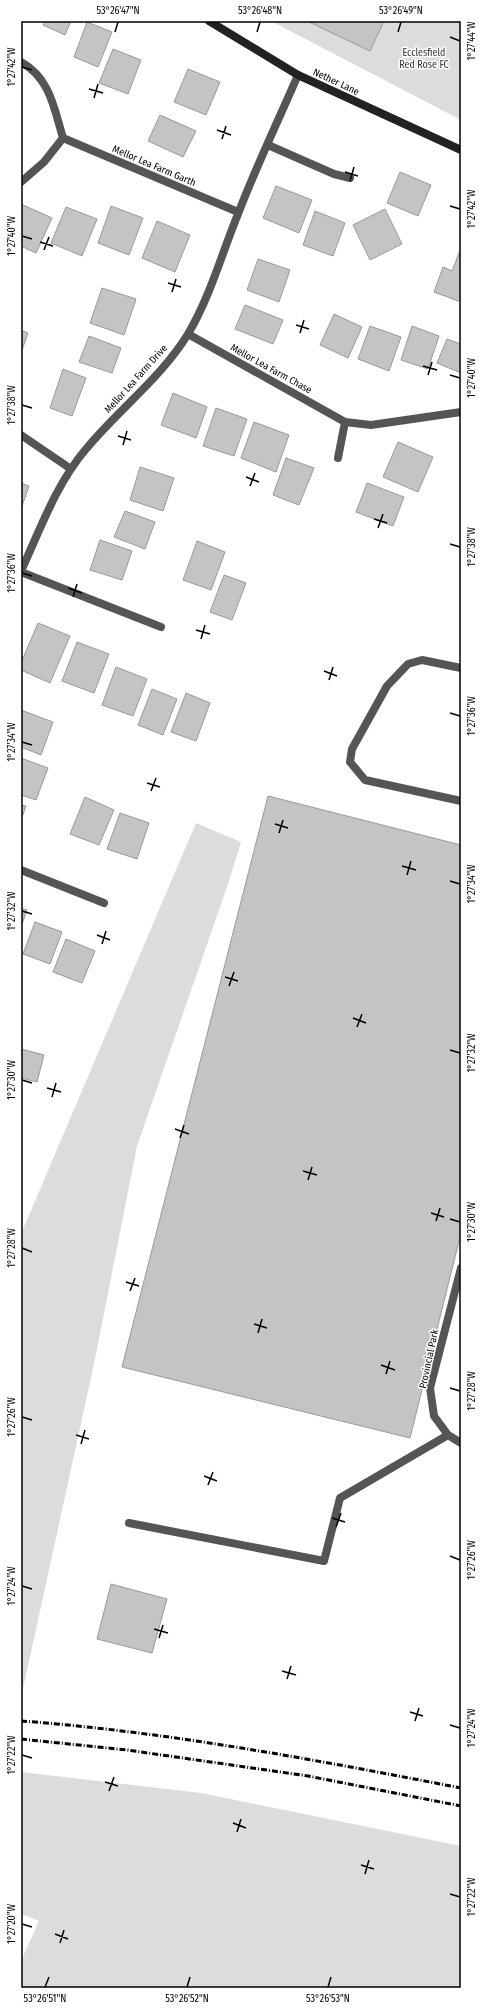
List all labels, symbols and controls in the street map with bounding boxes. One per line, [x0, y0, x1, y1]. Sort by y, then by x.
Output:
text: 53°26'47"N [96, 5, 140, 17]
text: 53°26'48"N [238, 5, 282, 17]
text: 53°26'49"N [379, 5, 423, 17]
text: 1°27'44"W [466, 21, 478, 61]
text: 1°27'42"W [6, 47, 18, 87]
park label: Ecclesfield Red Rose FC [399, 47, 449, 71]
street label: Nether Lane [311, 66, 361, 98]
street label: Mellor Lea Farm Garth [110, 143, 198, 189]
text: 1°27'42"W [466, 189, 478, 229]
text: 1°27'40"W [6, 216, 18, 256]
street label: Mellor Lea Farm Drive [102, 342, 170, 416]
street label: Mellor Lea Farm Chase [228, 342, 314, 396]
text: 1°27'40"W [466, 358, 478, 398]
text: 1°27'38"W [6, 385, 18, 425]
text: 1°27'38"W [466, 527, 478, 567]
text: 1°27'36"W [6, 553, 18, 593]
text: 1°27'36"W [466, 696, 478, 736]
text: 1°27'34"W [6, 722, 18, 762]
text: 1°27'34"W [466, 864, 478, 904]
text: 1°27'32"W [6, 891, 18, 931]
text: 1°27'32"W [466, 1033, 478, 1073]
text: 1°27'30"W [6, 1060, 18, 1100]
text: 1°27'30"W [466, 1202, 478, 1242]
text: 1°27'28"W [6, 1228, 18, 1268]
street label: Provincial Park [417, 1328, 441, 1390]
text: 1°27'28"W [466, 1371, 478, 1411]
text: 1°27'26"W [6, 1397, 18, 1437]
text: 1°27'26"W [466, 1540, 478, 1580]
text: 1°27'24"W [6, 1566, 18, 1605]
text: 1°27'24"W [466, 1708, 478, 1747]
text: 1°27'22"W [6, 1735, 18, 1775]
text: 1°27'22"W [466, 1877, 478, 1917]
text: 1°27'20"W [6, 1904, 18, 1944]
text: 53°26'51"N [24, 1993, 66, 2005]
text: 53°26'52"N [165, 1993, 209, 2005]
text: 53°26'53"N [306, 1993, 350, 2005]

